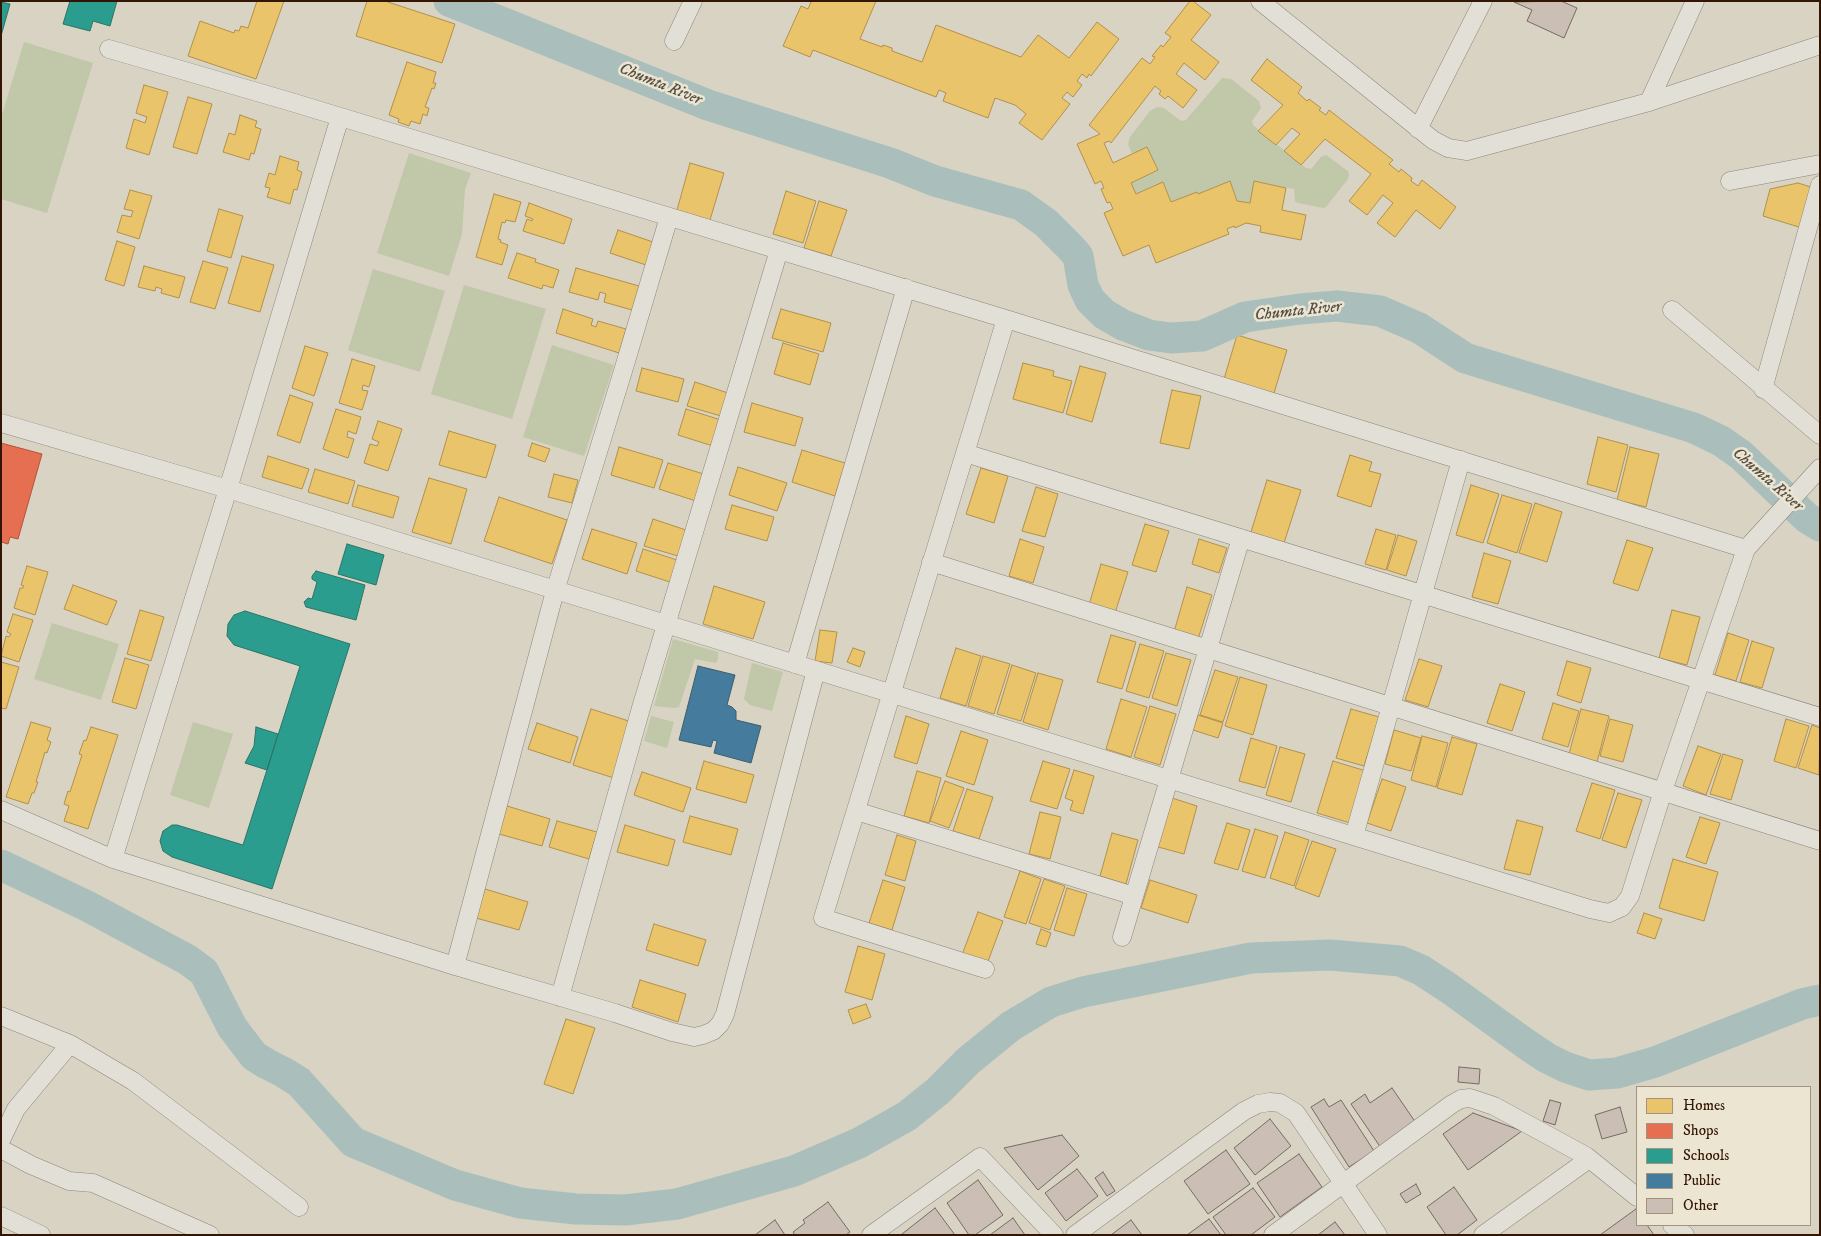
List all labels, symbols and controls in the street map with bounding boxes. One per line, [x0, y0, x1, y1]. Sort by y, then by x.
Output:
water label: Chumta River [616, 60, 704, 110]
water label: Chumta River [1254, 298, 1342, 326]
water label: Chumta River [1728, 444, 1806, 516]
legend [1636, 1086, 1811, 1226]
text: Homes [1683, 1096, 1725, 1115]
text: Shops [1683, 1121, 1719, 1140]
text: Schools [1683, 1146, 1729, 1165]
text: Public [1683, 1171, 1721, 1190]
text: Other [1683, 1196, 1718, 1215]

